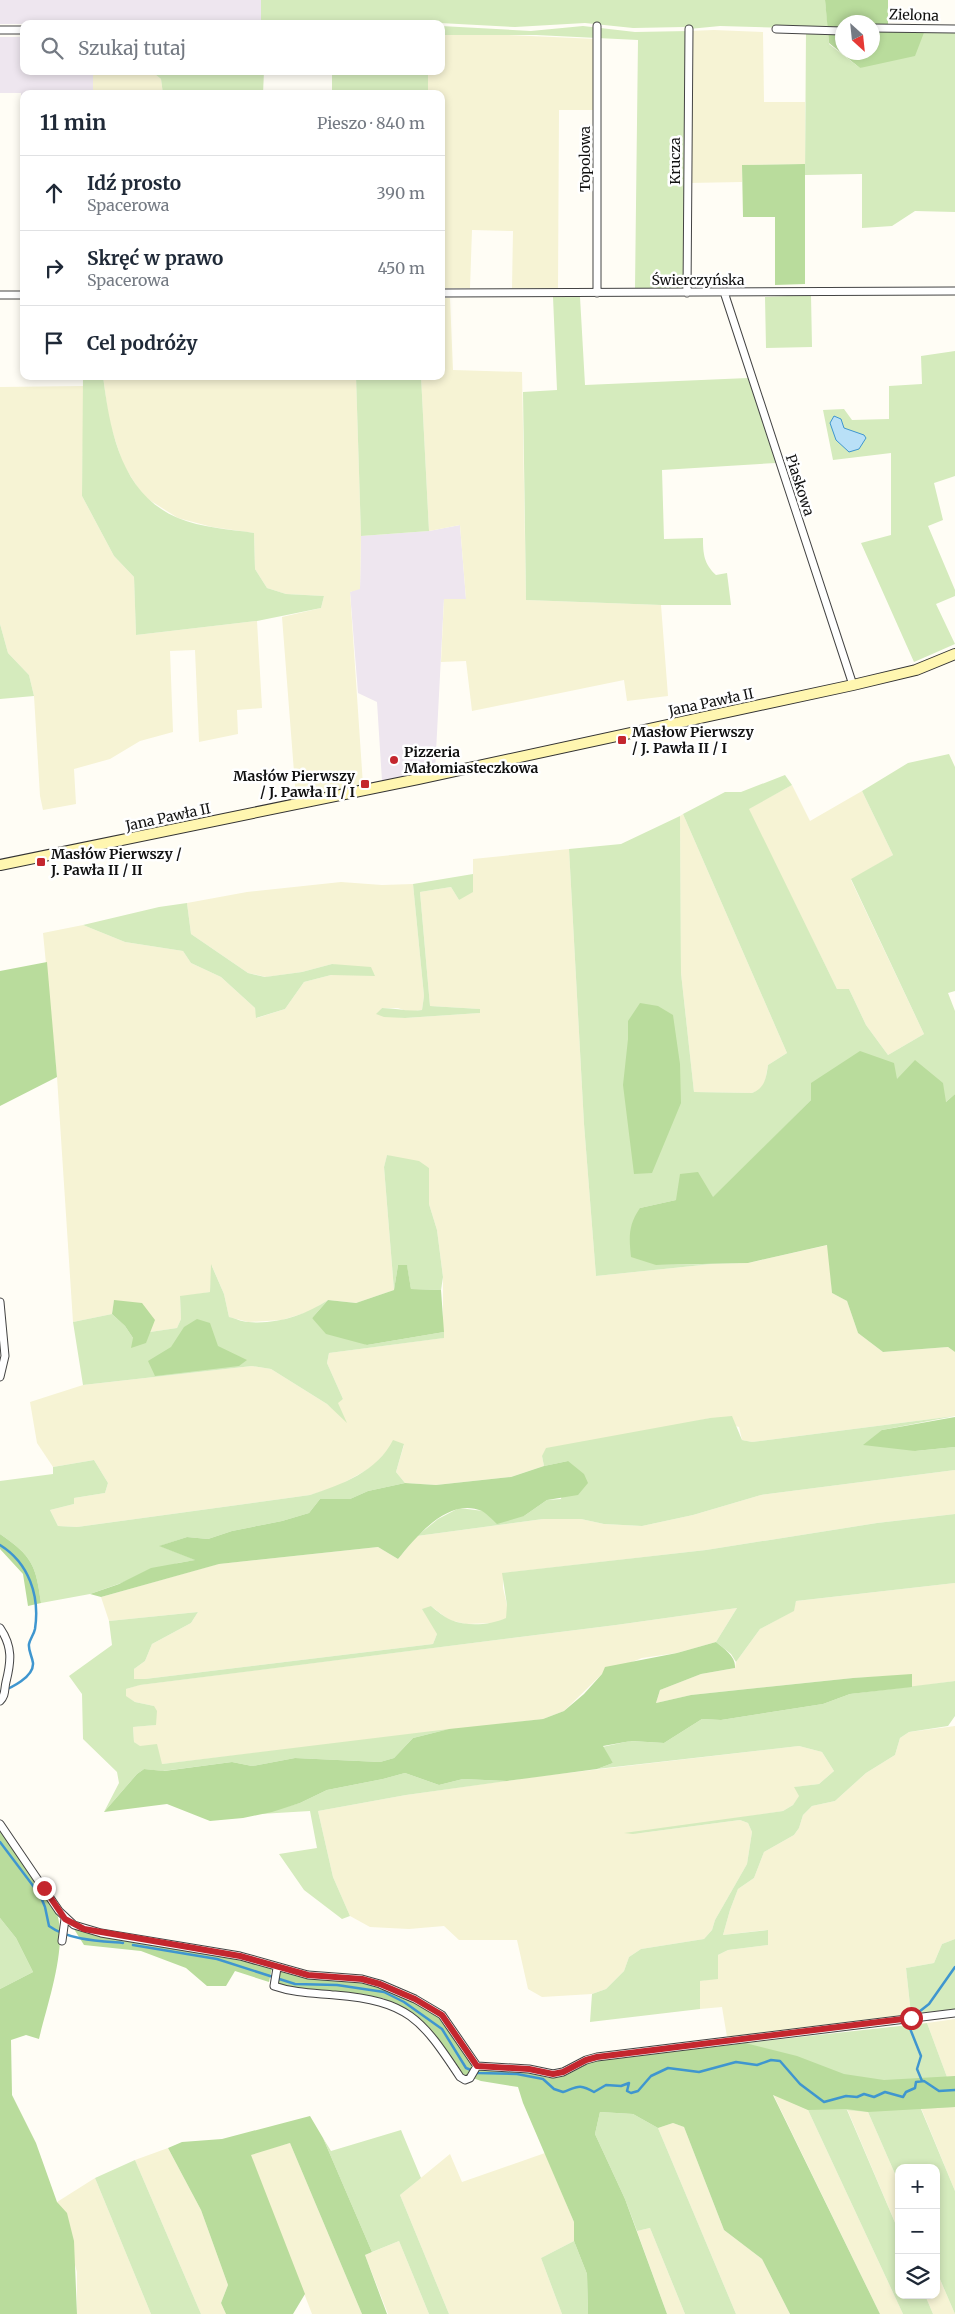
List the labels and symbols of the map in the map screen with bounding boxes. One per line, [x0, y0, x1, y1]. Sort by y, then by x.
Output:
street label: Zielona [889, 5, 940, 25]
north arrow [835, 15, 880, 60]
street label: Topolowa [576, 125, 594, 192]
street label: Krucza [666, 137, 684, 185]
street label: Świerczyńska [651, 271, 745, 289]
street label: Piaskowa [782, 452, 819, 519]
street label: Jana Pawła II [666, 684, 755, 720]
place label: Masłow Pierwszy / J. Pawła II / I [632, 723, 754, 757]
marker: Masłow Pierwszy / J. Pawła II / I [616, 734, 628, 746]
place label: Pizzeria Małomiasteczkowa [404, 743, 539, 777]
marker: Pizzeria Małomiasteczkowa [388, 754, 400, 766]
place label: Masłów Pierwszy / J. Pawła II / I [233, 767, 356, 801]
marker: Masłów Pierwszy / J. Pawła II / I [359, 778, 371, 790]
street label: Jana Pawła II [123, 799, 212, 835]
place label: Masłów Pierwszy / J. Pawła II / II [50, 845, 182, 879]
marker: Masłów Pierwszy / J. Pawła II / II [35, 856, 47, 868]
route end [33, 1877, 56, 1900]
route start [900, 2007, 923, 2030]

